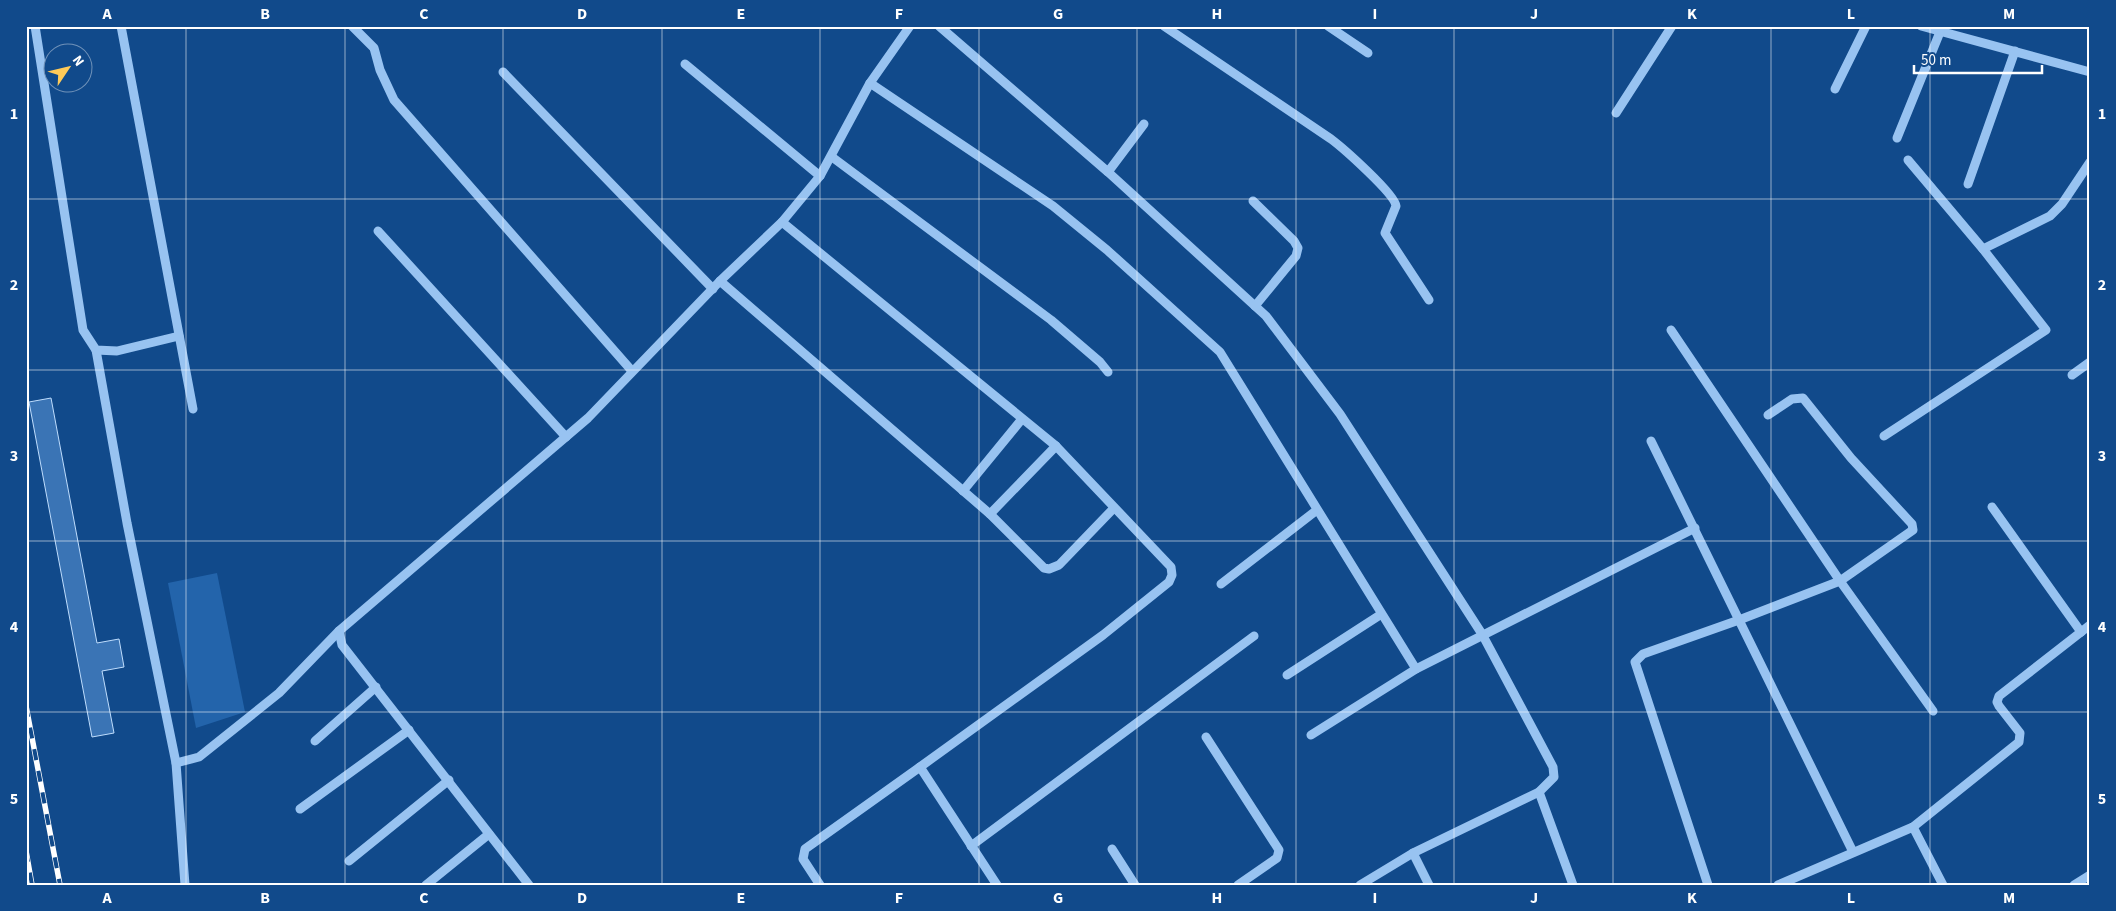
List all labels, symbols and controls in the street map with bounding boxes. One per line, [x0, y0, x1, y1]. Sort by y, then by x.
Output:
text: A [101, 3, 112, 25]
text: B [260, 3, 270, 25]
text: C [419, 3, 429, 25]
text: D [577, 3, 587, 25]
text: E [737, 3, 745, 25]
text: F [895, 3, 903, 25]
text: G [1053, 3, 1063, 25]
text: H [1212, 3, 1222, 25]
text: I [1373, 3, 1377, 25]
text: J [1530, 3, 1538, 25]
text: K [1687, 3, 1697, 25]
text: L [1847, 3, 1855, 25]
text: M [2003, 3, 2015, 25]
north arrow [42, 42, 92, 92]
scale bar [1914, 42, 2041, 74]
text: 50 m [1921, 50, 1951, 71]
text: N [67, 52, 89, 71]
text: 1 [10, 103, 18, 125]
text: 1 [2098, 103, 2106, 125]
text: 2 [10, 274, 18, 296]
text: 2 [2098, 274, 2106, 296]
text: 3 [10, 445, 18, 467]
text: 3 [2098, 445, 2106, 467]
text: 4 [10, 616, 19, 638]
text: 4 [2098, 616, 2107, 638]
text: 5 [10, 788, 18, 810]
text: 5 [2098, 788, 2106, 810]
text: A [101, 887, 112, 909]
text: B [260, 887, 270, 909]
text: C [419, 887, 429, 909]
text: D [577, 887, 587, 909]
text: E [737, 887, 745, 909]
text: F [895, 887, 903, 909]
text: G [1053, 887, 1063, 909]
text: H [1212, 887, 1222, 909]
text: I [1373, 887, 1377, 909]
text: J [1530, 887, 1538, 909]
text: K [1687, 887, 1697, 909]
text: L [1847, 887, 1855, 909]
text: M [2003, 887, 2015, 909]

